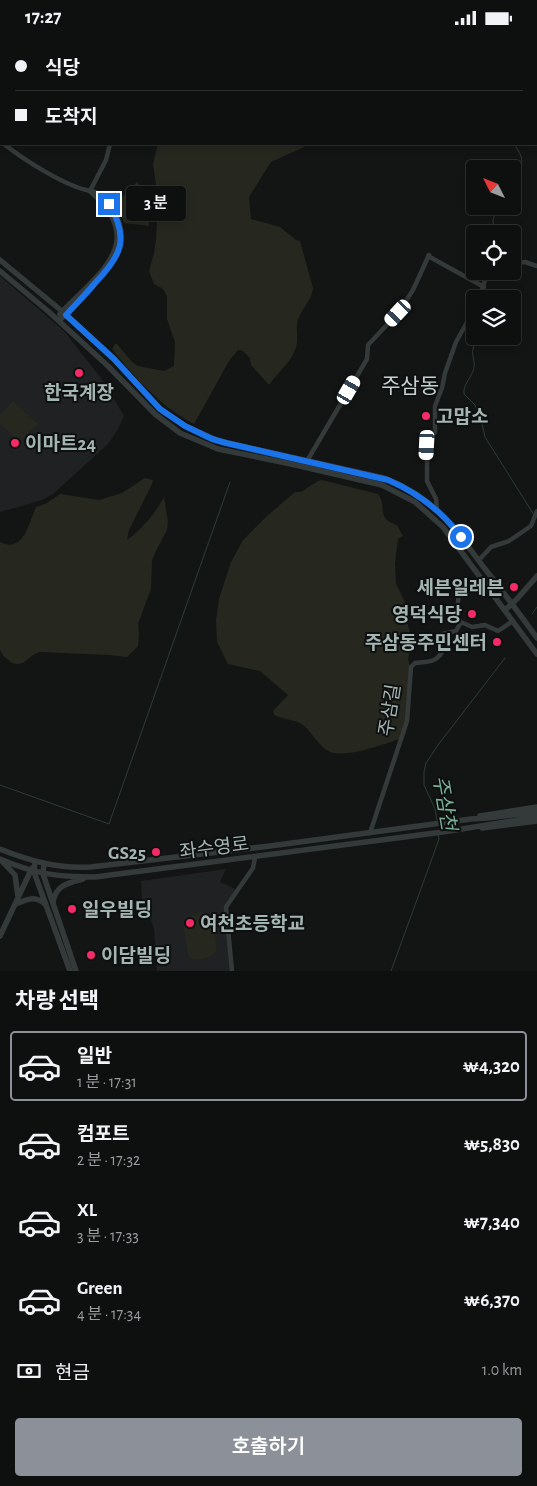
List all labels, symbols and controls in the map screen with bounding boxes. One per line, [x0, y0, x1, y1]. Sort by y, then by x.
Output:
text: 17:27 [25, 8, 62, 27]
text: 식당 [45, 59, 80, 78]
text: 도착지 [45, 108, 97, 127]
north arrow [466, 160, 521, 215]
map controls [466, 160, 521, 345]
callout: 3 분 [126, 187, 186, 221]
route end [98, 193, 120, 215]
text: 3 분 [144, 195, 168, 211]
button: locate [466, 225, 521, 280]
button: layers [466, 290, 521, 345]
car [382, 297, 413, 329]
marker: 한국계장 [73, 367, 85, 379]
car [335, 373, 362, 407]
district label: 주삼동 [381, 375, 439, 397]
place label: 한국계장 [44, 382, 114, 403]
place label: 고맙소 [436, 407, 488, 427]
marker: 고맙소 [420, 410, 432, 422]
car [418, 430, 435, 460]
place label: 이마트24 [25, 434, 96, 454]
marker: 이마트24 [9, 437, 21, 449]
route start [450, 526, 472, 548]
place label: 세븐일레븐 [417, 578, 504, 598]
marker: 세븐일레븐 [508, 581, 520, 593]
place label: 영덕식당 [392, 605, 463, 625]
marker: 영덕식당 [466, 608, 478, 620]
place label: 주삼동주민센터 [365, 633, 487, 653]
marker: 주삼동주민센터 [491, 636, 503, 648]
street label: 주삼길 [376, 683, 404, 738]
water label: 주삼천 [429, 774, 460, 835]
street label: 좌수영로 [178, 834, 250, 862]
place label: GS25 [108, 844, 146, 863]
marker: GS25 [150, 846, 162, 858]
place label: 일우빌딩 [82, 900, 152, 920]
marker: 일우빌딩 [66, 903, 78, 915]
place label: 여천초등학교 [200, 913, 305, 934]
marker: 여천초등학교 [184, 917, 196, 929]
place label: 이담빌딩 [101, 946, 171, 966]
marker: 이담빌딩 [85, 949, 97, 961]
text: 차량 선택 [15, 990, 99, 1012]
icon: car [17, 1044, 62, 1089]
text: 일반 [77, 1047, 112, 1066]
text: ₩4,320 [463, 1057, 520, 1076]
text: 1 분 · 17:31 [77, 1074, 137, 1090]
icon: car [17, 1122, 62, 1167]
text: 컴포트 [77, 1125, 129, 1144]
text: ₩5,830 [464, 1135, 520, 1154]
text: 2 분 · 17:32 [77, 1152, 140, 1168]
icon: car [17, 1200, 62, 1245]
text: XL [77, 1201, 97, 1220]
text: ₩7,340 [463, 1213, 520, 1232]
text: 3 분 · 17:33 [77, 1228, 139, 1244]
icon: car [17, 1278, 62, 1323]
text: Green [77, 1279, 123, 1298]
text: ₩6,370 [464, 1291, 520, 1310]
text: 4 분 · 17:34 [77, 1306, 141, 1322]
icon: cash [15, 1357, 43, 1385]
text: 1.0 km [482, 1362, 522, 1378]
text: 현금 [55, 1364, 90, 1383]
button: 호출하기 [15, 1418, 522, 1476]

